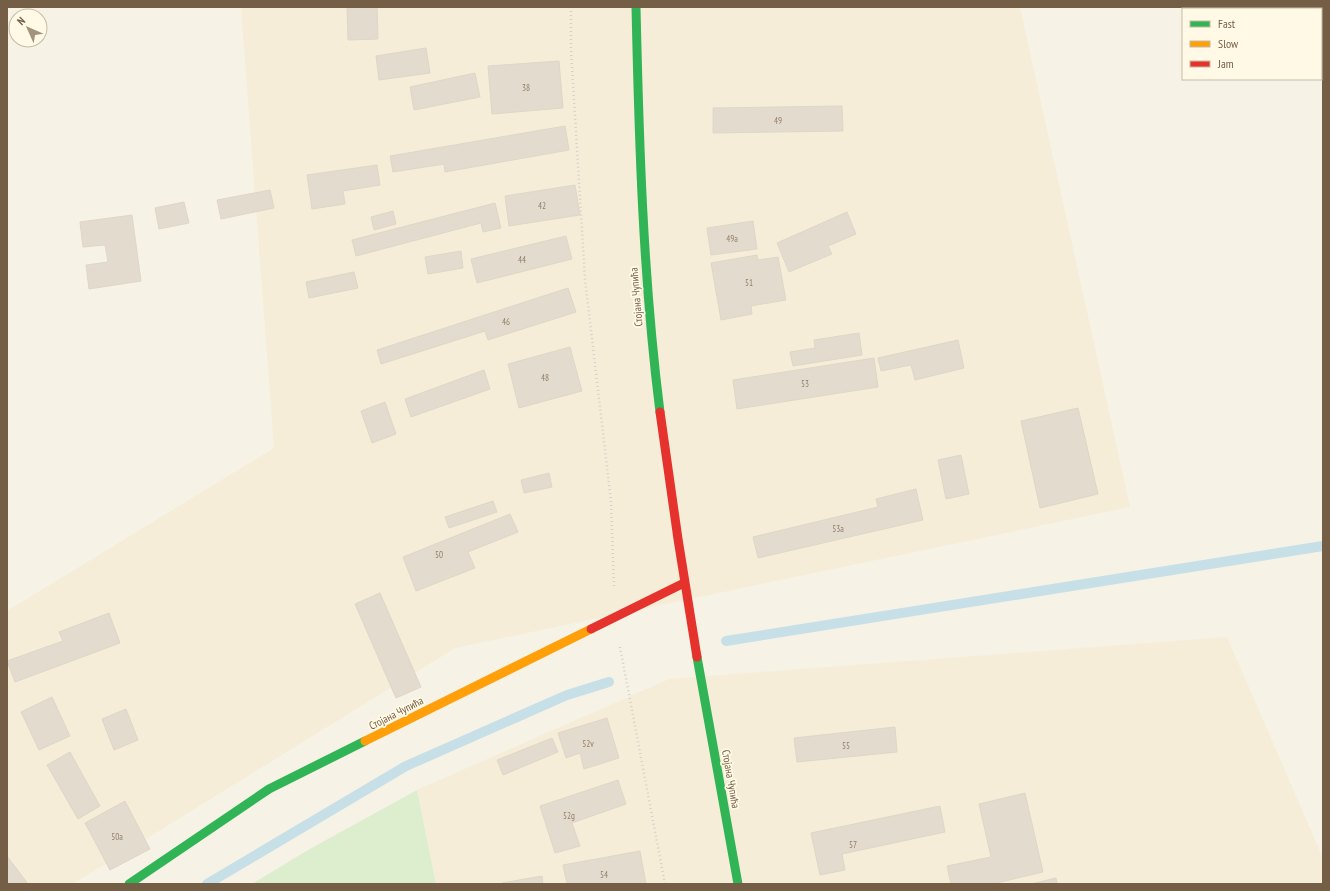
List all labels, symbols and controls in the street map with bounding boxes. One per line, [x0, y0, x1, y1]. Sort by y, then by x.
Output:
north arrow [8, 8, 48, 48]
legend [1182, 8, 1322, 80]
text: N [14, 14, 28, 28]
text: Fast [1218, 16, 1236, 31]
text: Slow [1218, 36, 1239, 51]
text: Jam [1217, 56, 1234, 71]
house number: 38 [522, 82, 530, 93]
house number: 49 [774, 115, 782, 126]
house number: 42 [538, 200, 546, 211]
house number: 49a [726, 233, 738, 244]
house number: 44 [518, 254, 526, 265]
street label: Стојана Чупића [626, 267, 646, 327]
house number: 51 [745, 277, 753, 288]
house number: 46 [502, 316, 510, 327]
house number: 48 [541, 372, 549, 383]
house number: 53 [801, 378, 809, 389]
house number: 53a [832, 523, 844, 534]
house number: 50 [435, 549, 443, 560]
street label: Стојана Чупића [366, 693, 426, 733]
house number: 52v [582, 738, 594, 749]
house number: 55 [842, 740, 850, 751]
street label: Стојана Чупића [719, 749, 743, 809]
house number: 52g [563, 810, 575, 821]
house number: 50a [111, 831, 123, 842]
house number: 57 [849, 839, 857, 850]
house number: 54 [600, 869, 608, 880]

